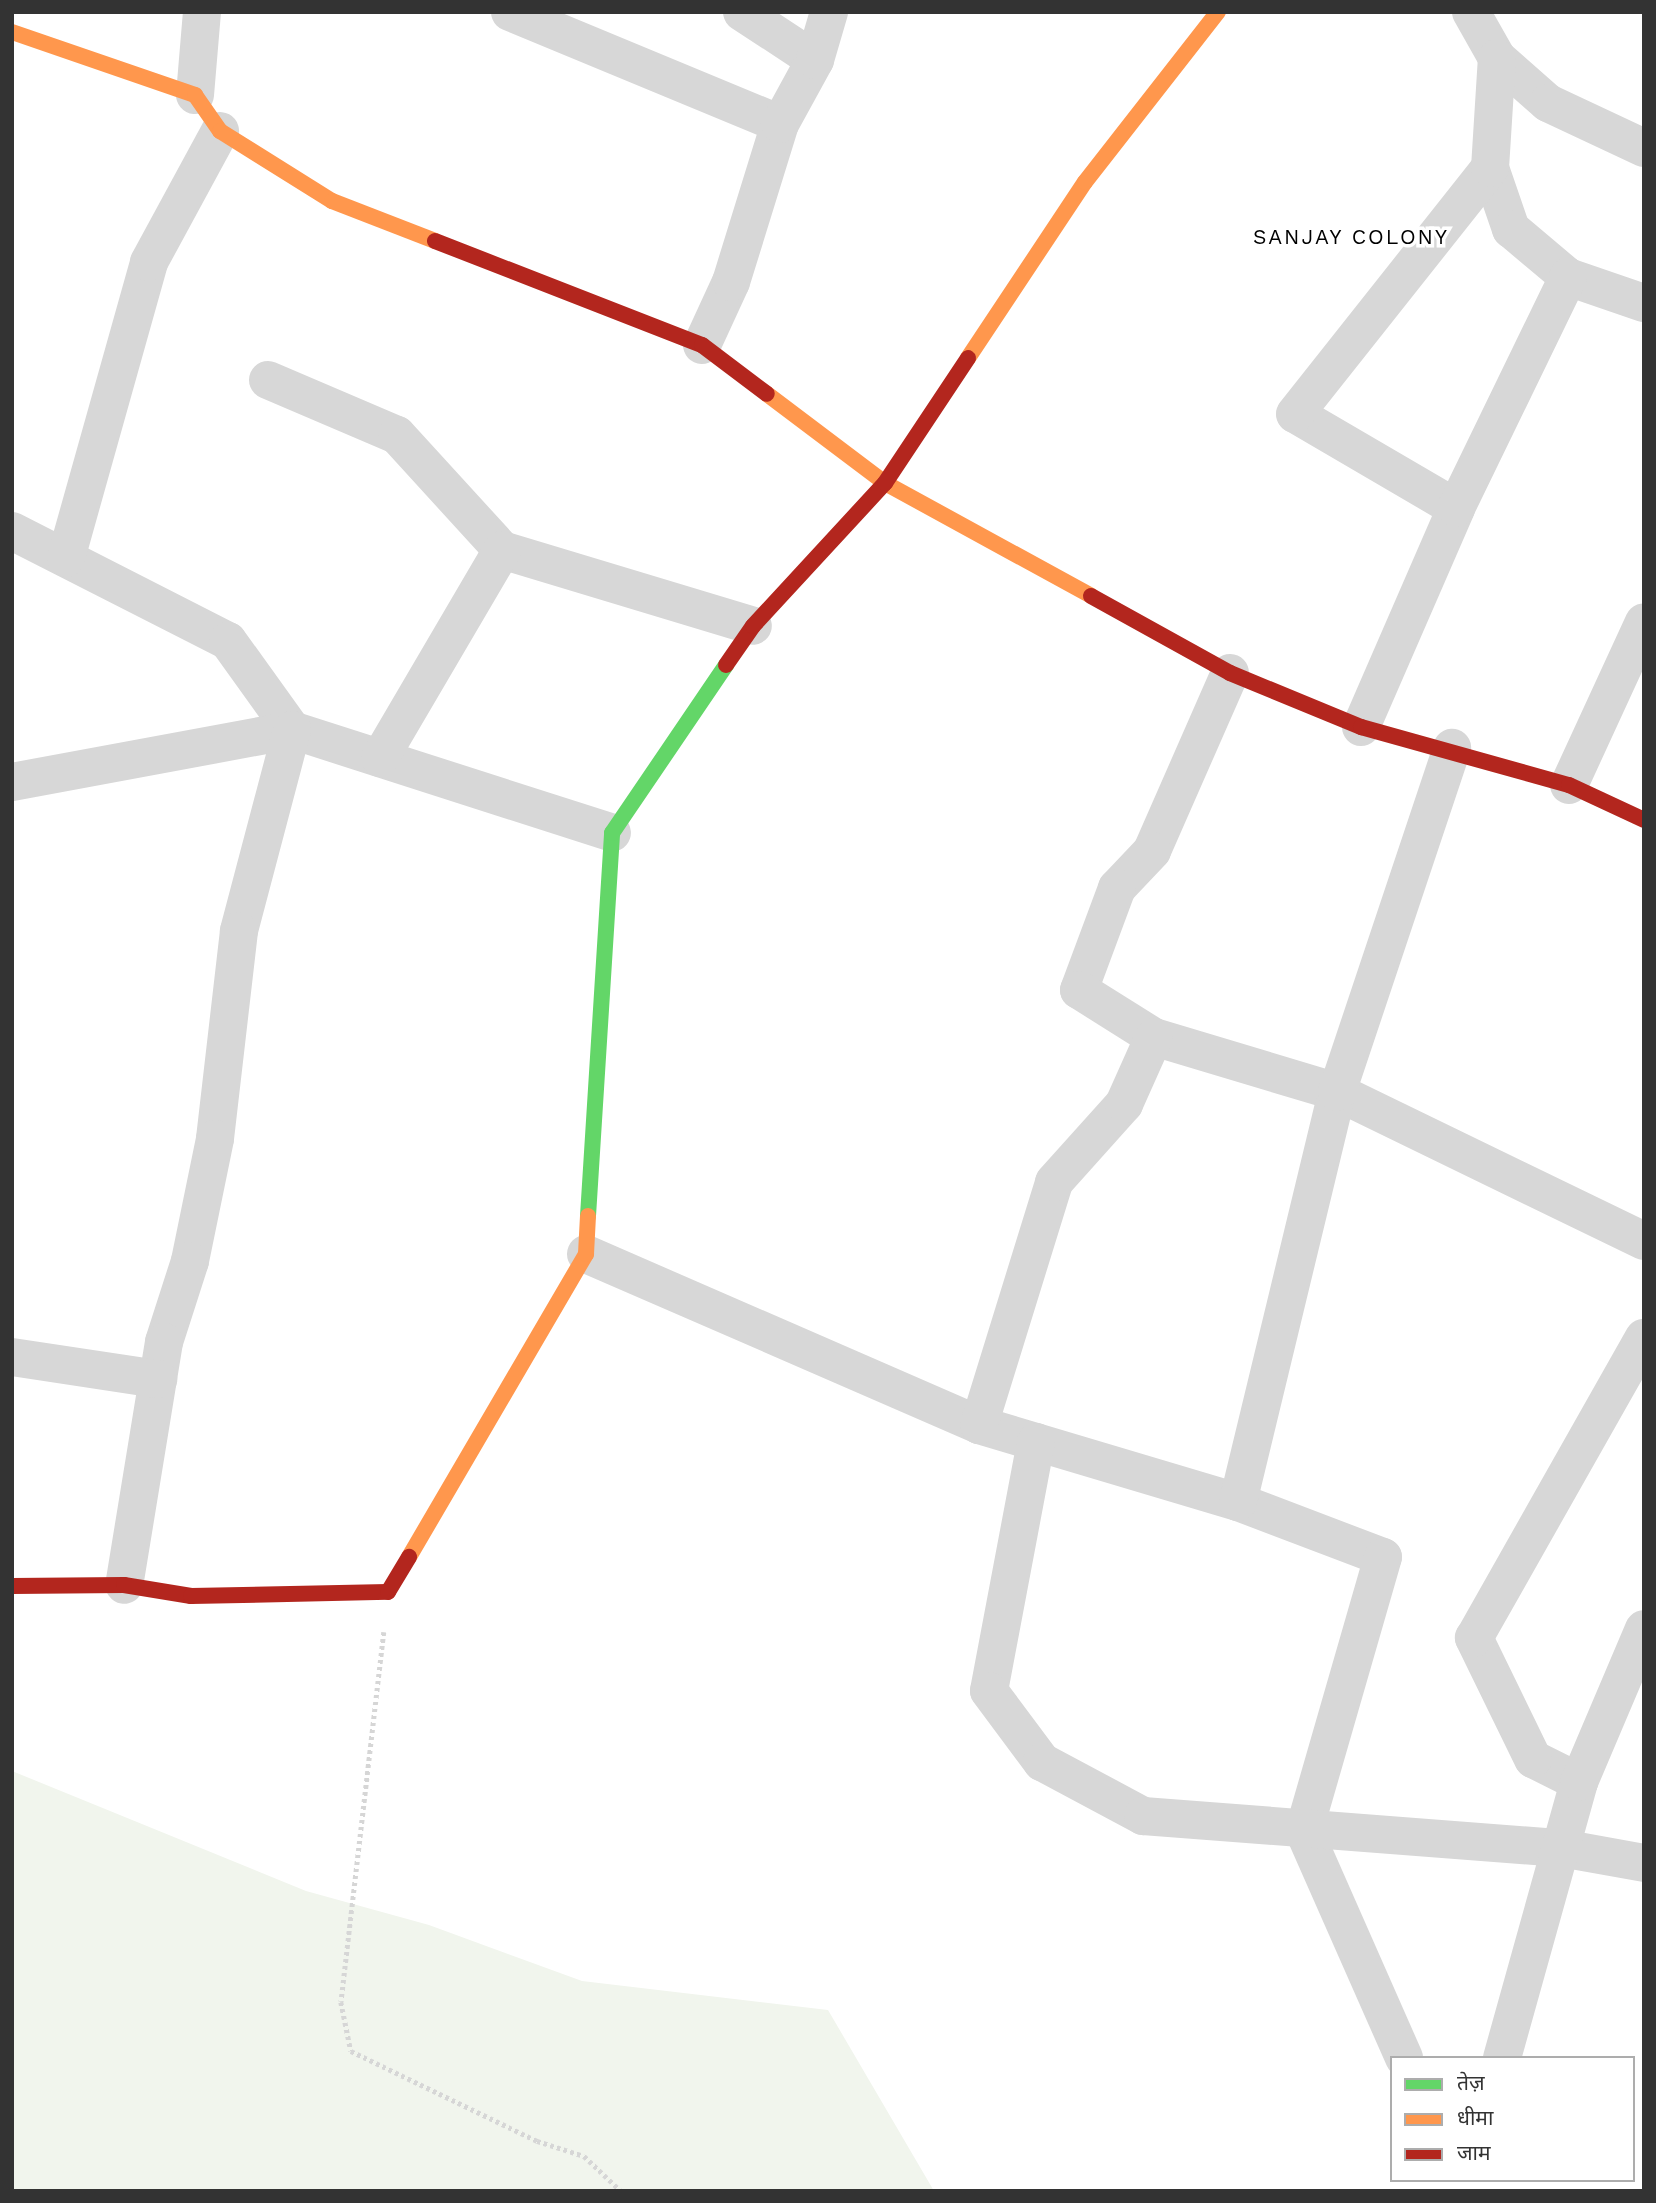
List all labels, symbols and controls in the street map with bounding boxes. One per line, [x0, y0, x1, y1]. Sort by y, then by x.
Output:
district label: SANJAY COLONY [1254, 224, 1448, 250]
legend [1390, 2056, 1635, 2182]
text: तेज़ [1457, 2070, 1485, 2095]
text: धीमा [1457, 2105, 1493, 2130]
text: जाम [1457, 2140, 1491, 2165]

